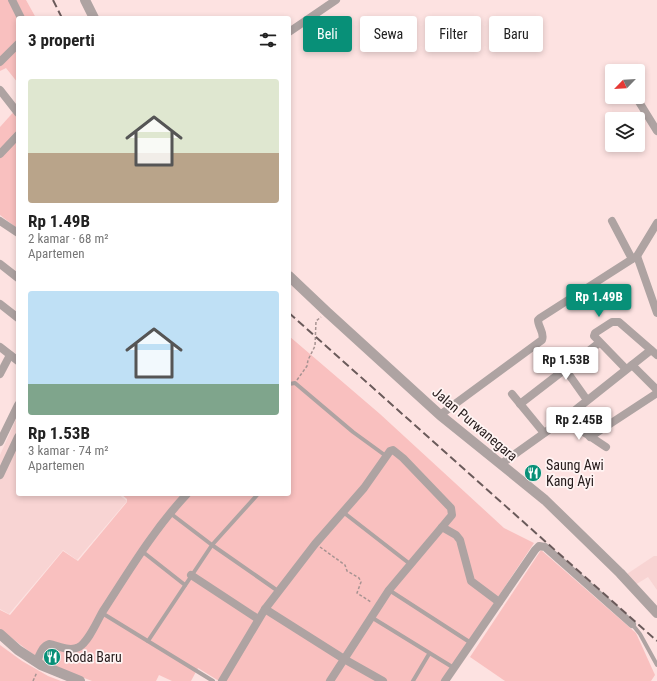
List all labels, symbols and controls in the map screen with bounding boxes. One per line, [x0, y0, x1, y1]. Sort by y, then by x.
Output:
chip: Beli [303, 16, 352, 52]
chip: Sewa [360, 16, 417, 52]
chip: Filter [425, 16, 481, 52]
chip: Baru [489, 16, 543, 52]
icon: filters [257, 29, 279, 51]
text: 3 properti [28, 30, 95, 50]
north arrow [605, 64, 645, 104]
map controls [605, 64, 645, 152]
icon: home [118, 105, 190, 177]
button: layers [605, 112, 645, 152]
text: Rp 1.49B [28, 211, 90, 231]
text: 2 kamar · 68 m² [28, 231, 109, 246]
text: Apartemen [28, 246, 85, 261]
pin: Rp 1.49B [558, 284, 640, 318]
text: Rp 1.49B [575, 289, 623, 304]
icon: home [118, 317, 190, 389]
pin: Rp 1.53B [525, 347, 607, 381]
text: Rp 1.53B [542, 352, 590, 367]
street label: Jalan Purwanegara [429, 384, 521, 464]
pin: Rp 2.45B [538, 407, 620, 441]
text: Rp 2.45B [555, 412, 603, 427]
text: Rp 1.53B [28, 423, 90, 443]
text: 3 kamar · 74 m² [28, 443, 109, 458]
place label: Saung Awi Kang Ayi [546, 457, 604, 489]
text: Apartemen [28, 458, 85, 473]
restaurant icon: Saung Awi Kang Ayi [523, 463, 543, 483]
restaurant icon: Roda Baru [42, 647, 62, 667]
place label: Roda Baru [65, 649, 122, 665]

